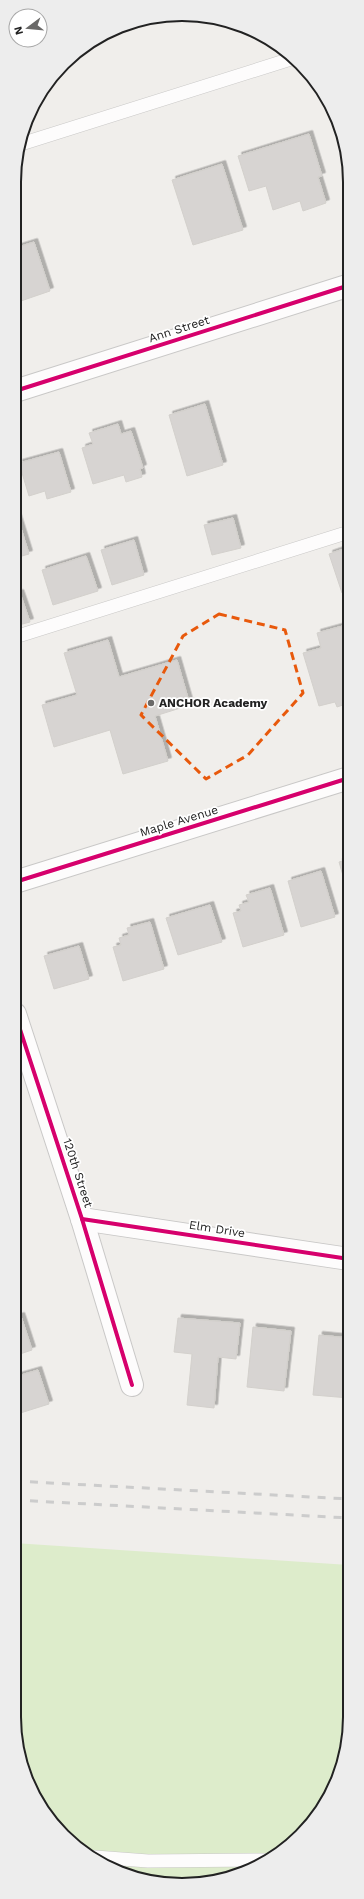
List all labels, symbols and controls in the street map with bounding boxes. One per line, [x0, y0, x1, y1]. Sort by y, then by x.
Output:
north arrow [8, 8, 48, 48]
text: N [11, 25, 26, 36]
street label: Ann Street [147, 313, 211, 345]
place label: ANCHOR Academy [159, 696, 268, 710]
marker: ANCHOR Academy [146, 698, 156, 708]
street label: Maple Avenue [138, 802, 220, 840]
street label: 120th Street [60, 1137, 96, 1209]
street label: Elm Drive [188, 1218, 246, 1240]

